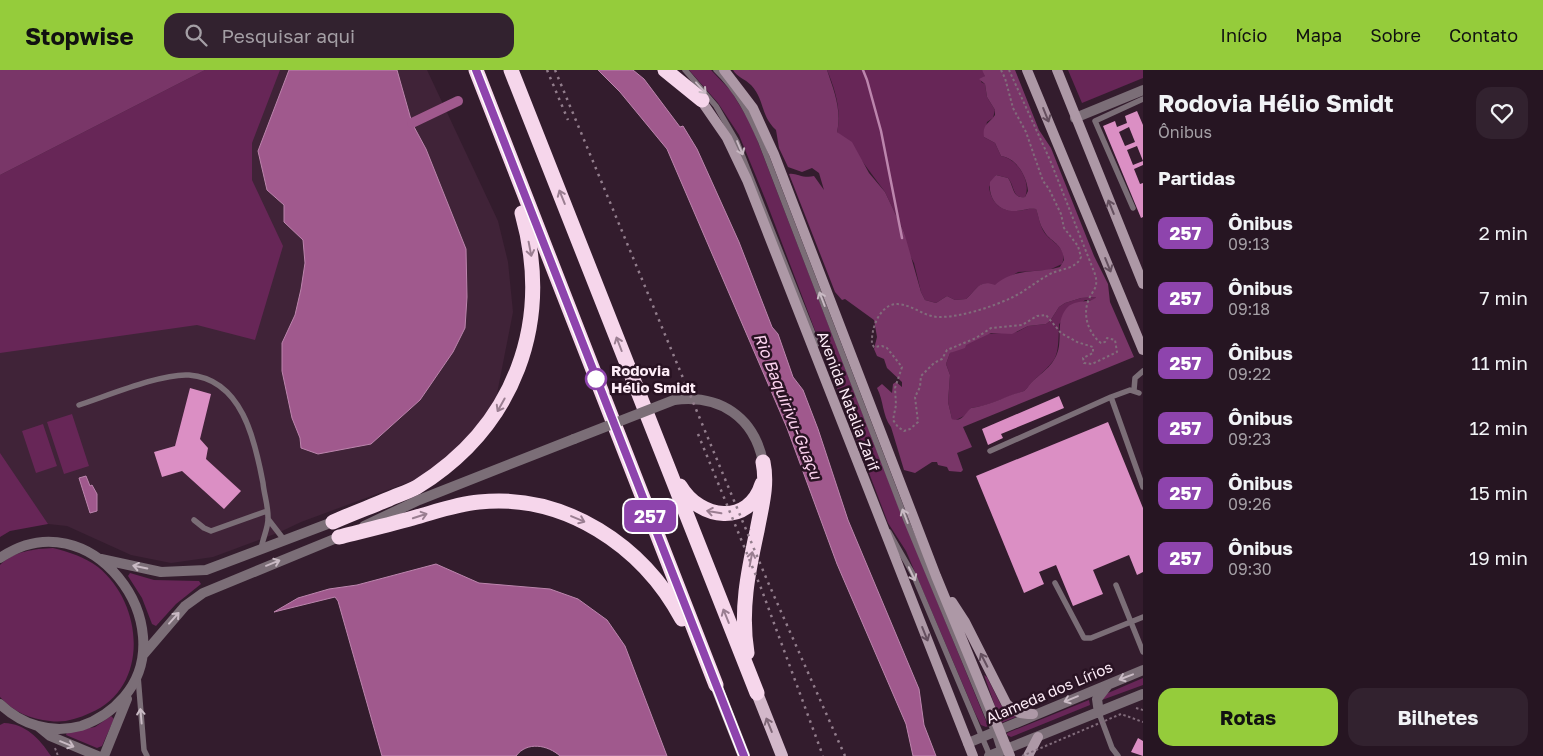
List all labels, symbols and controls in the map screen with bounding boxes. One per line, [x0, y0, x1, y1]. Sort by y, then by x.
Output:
search box [164, 13, 514, 58]
text: Stopwise [25, 21, 134, 50]
icon: search [182, 21, 210, 49]
text: Pesquisar aqui [222, 24, 355, 47]
text: Início [1220, 24, 1267, 46]
text: Mapa [1295, 24, 1342, 46]
text: Sobre [1370, 24, 1421, 46]
text: Contato [1449, 24, 1518, 46]
one-way arrow [695, 81, 706, 94]
button: heart [1476, 87, 1528, 139]
text: Rodovia Hélio Smidt [1158, 88, 1394, 117]
one-way arrow [1042, 107, 1051, 122]
text: Ônibus [1158, 122, 1212, 142]
one-way arrow [735, 140, 745, 155]
text: Partidas [1158, 166, 1235, 189]
one-way arrow [557, 190, 566, 205]
one-way arrow [1106, 199, 1115, 214]
text: Ônibus [1228, 211, 1293, 234]
text: 2 min [1479, 221, 1528, 244]
text: 257 [1170, 222, 1201, 244]
text: 09:13 [1228, 234, 1270, 254]
one-way arrow [526, 241, 535, 257]
one-way arrow [1104, 257, 1113, 272]
text: Ônibus [1228, 276, 1293, 299]
text: 7 min [1480, 286, 1528, 309]
text: 257 [1170, 287, 1201, 309]
one-way arrow [817, 292, 826, 307]
text: 09:18 [1228, 299, 1270, 319]
street label: Avenida Natalia Zarif [814, 328, 884, 474]
water label: Rio Baquirivu-Guaçu [750, 330, 827, 483]
one-way arrow [614, 337, 624, 352]
text: Ônibus [1228, 341, 1293, 364]
text: 11 min [1471, 351, 1528, 374]
text: 257 [1170, 352, 1201, 374]
place label: Rodovia Hélio Smidt [611, 361, 696, 396]
text: 09:22 [1228, 364, 1271, 384]
marker: Rodovia Hélio Smidt [585, 368, 607, 390]
one-way arrow [495, 397, 505, 412]
text: Ônibus [1228, 406, 1293, 429]
text: 12 min [1469, 416, 1528, 439]
text: 257 [1170, 417, 1201, 439]
text: 09:23 [1228, 429, 1271, 449]
text: Ônibus [1228, 471, 1293, 494]
text: 15 min [1469, 481, 1528, 504]
text: 257 [1170, 482, 1201, 504]
text: 09:26 [1228, 494, 1271, 514]
line badge: 257 [621, 500, 679, 532]
text: 257 [634, 505, 666, 527]
one-way arrow [706, 507, 722, 517]
one-way arrow [900, 509, 909, 524]
one-way arrow [411, 510, 427, 520]
one-way arrow [570, 515, 585, 524]
text: Ônibus [1228, 536, 1293, 559]
text: 19 min [1469, 546, 1528, 569]
text: 257 [1170, 547, 1201, 569]
one-way arrow [747, 552, 756, 568]
one-way arrow [265, 558, 280, 567]
text: 09:30 [1228, 559, 1272, 579]
one-way arrow [132, 562, 148, 571]
one-way arrow [908, 566, 918, 581]
one-way arrow [721, 609, 730, 624]
one-way arrow [168, 611, 180, 624]
one-way arrow [920, 626, 930, 641]
one-way arrow [979, 653, 988, 668]
street label: Alameda dos Lírios [983, 657, 1115, 727]
one-way arrow [1119, 673, 1134, 682]
button: Rotas [1158, 688, 1338, 746]
button: Bilhetes [1348, 688, 1528, 746]
one-way arrow [1064, 695, 1079, 704]
one-way arrow [136, 709, 146, 725]
one-way arrow [764, 718, 774, 733]
one-way arrow [60, 740, 75, 749]

